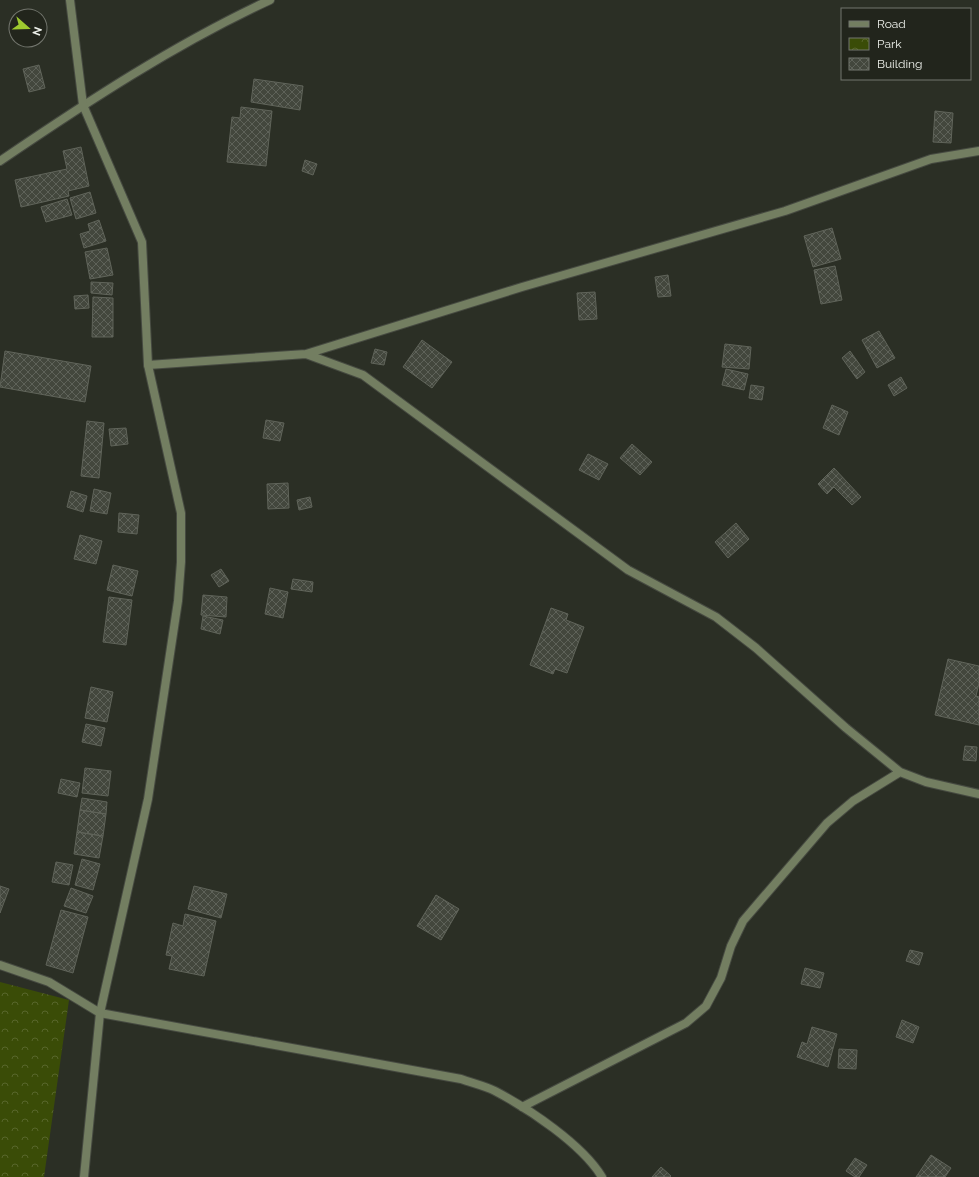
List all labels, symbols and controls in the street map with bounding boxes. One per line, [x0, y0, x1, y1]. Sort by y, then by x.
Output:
north arrow [8, 8, 48, 48]
legend [841, 8, 971, 80]
text: Road [877, 17, 906, 31]
text: N [29, 25, 44, 37]
text: Park [877, 37, 902, 51]
text: Building [877, 57, 923, 71]

